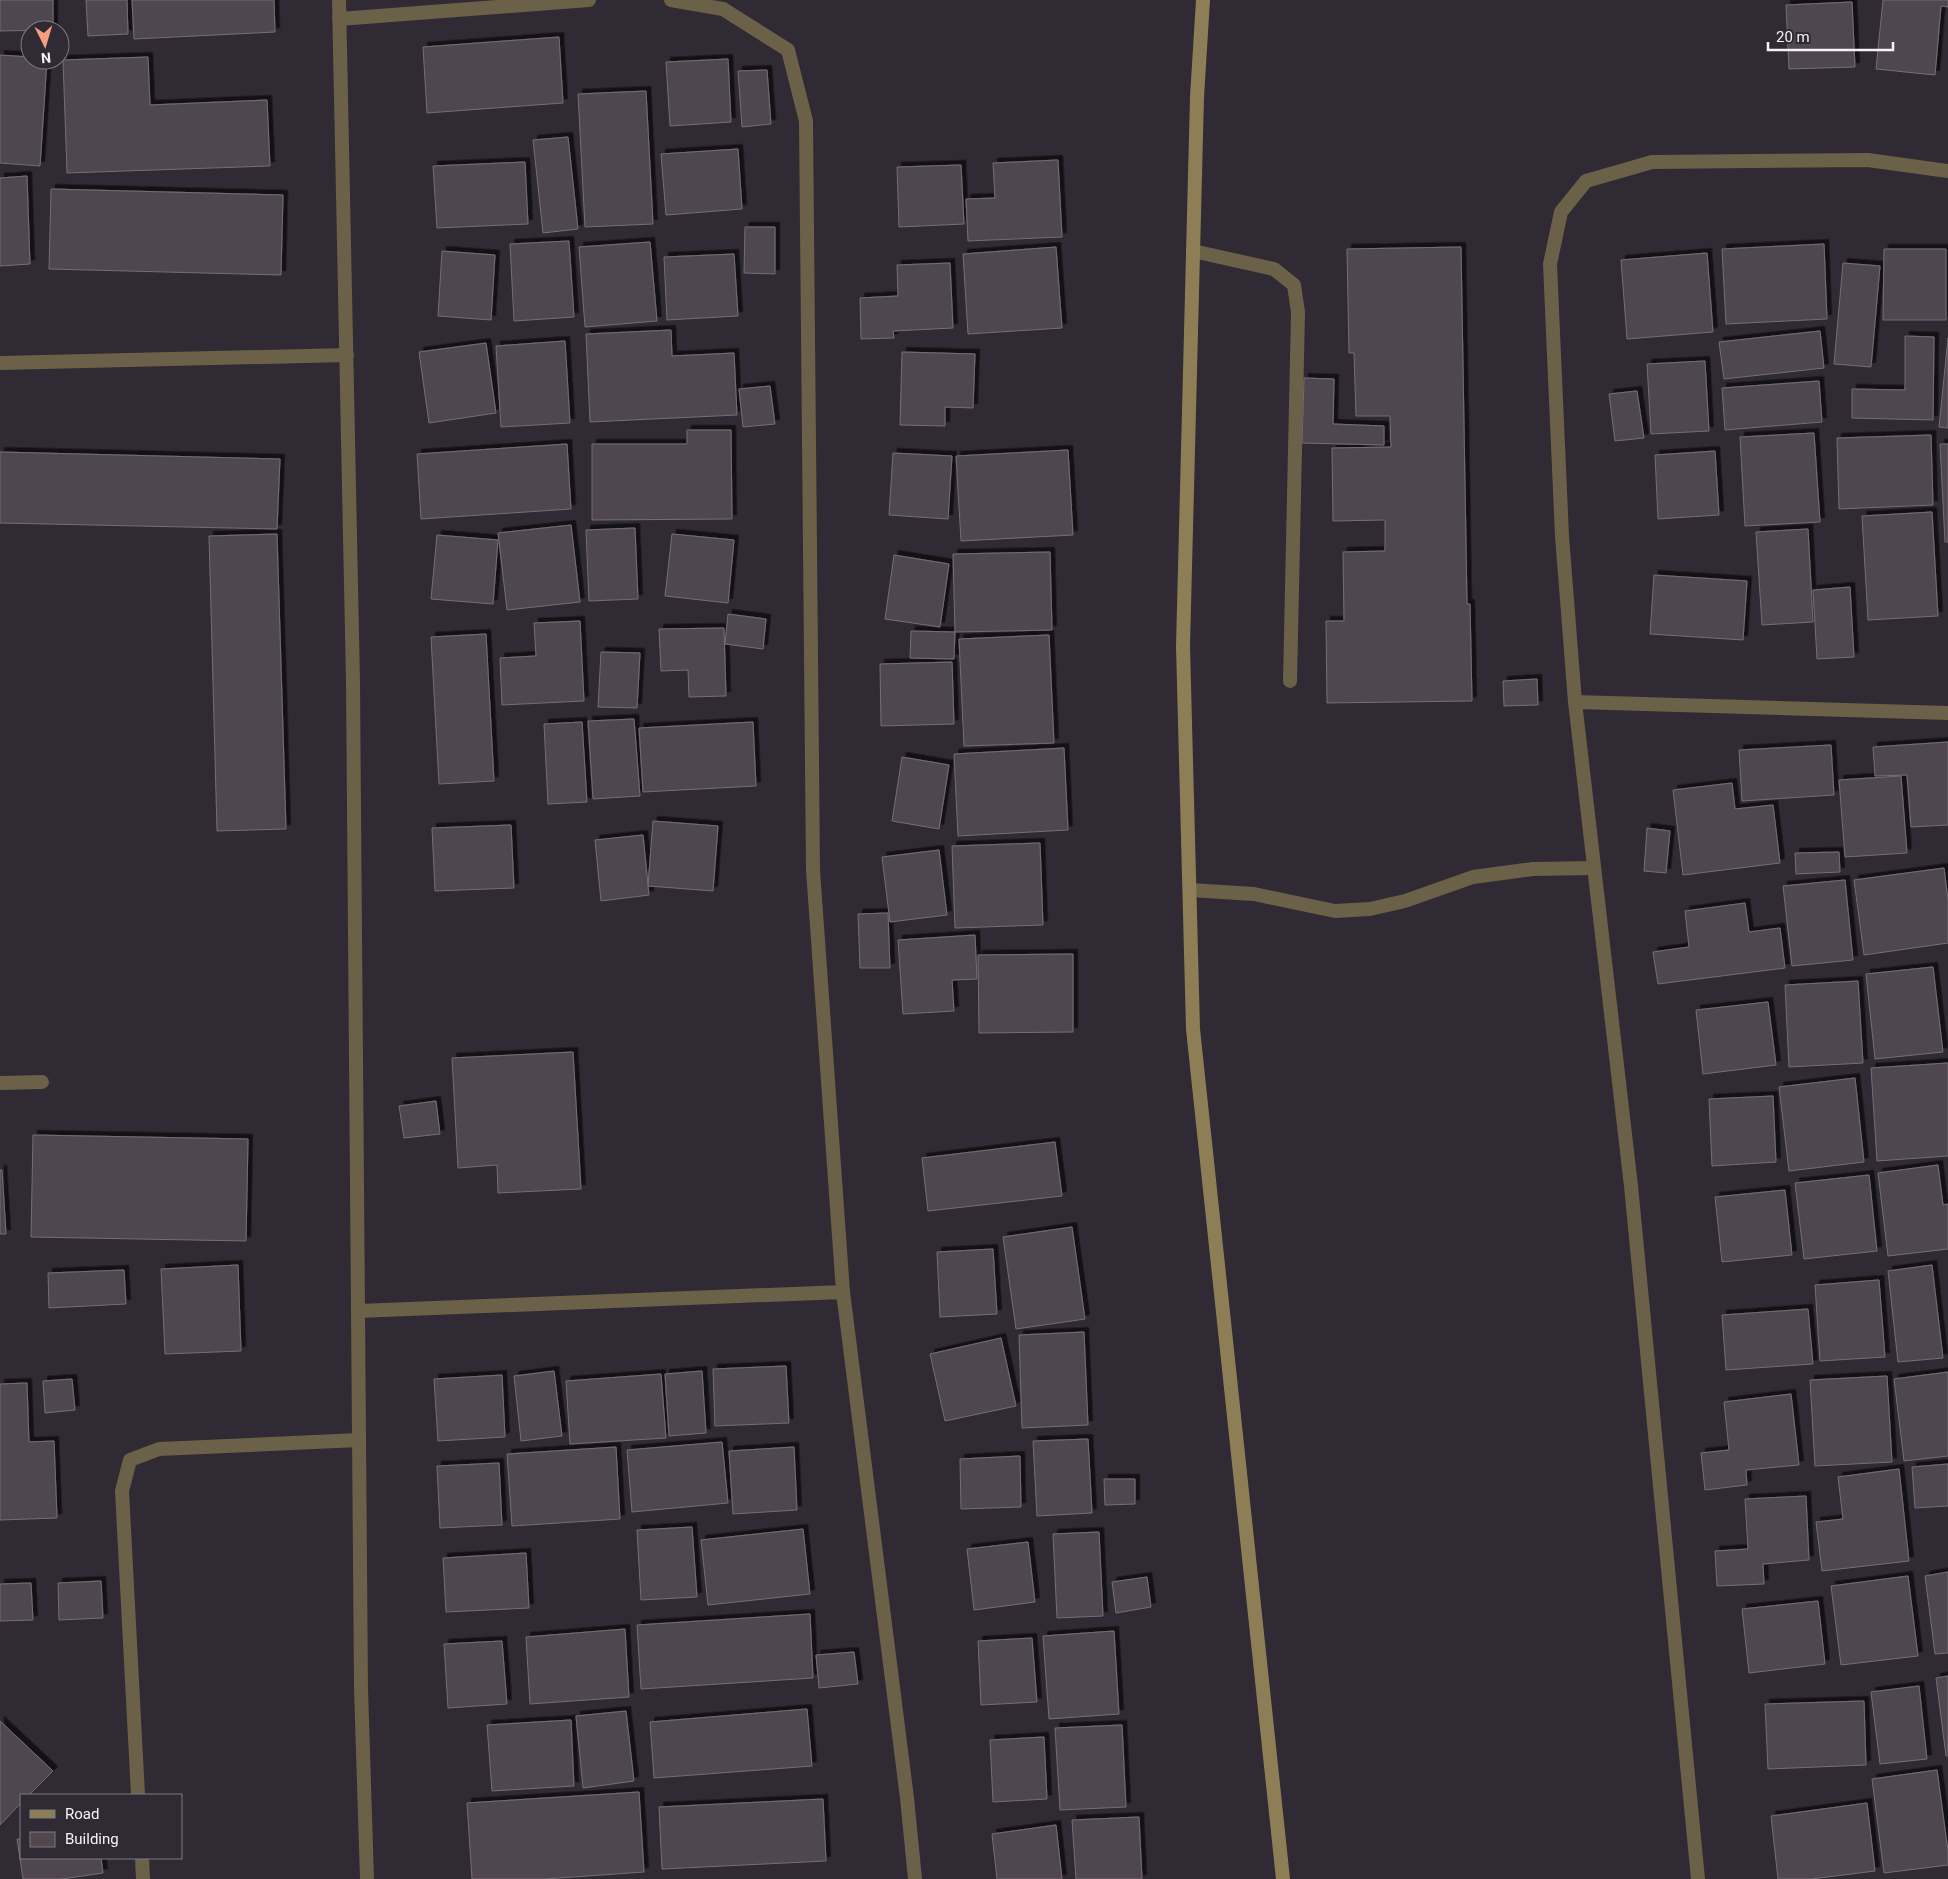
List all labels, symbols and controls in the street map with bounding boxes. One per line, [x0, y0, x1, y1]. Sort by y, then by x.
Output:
north arrow [20, 20, 70, 70]
scale bar [1768, 20, 1893, 52]
text: 20 m [1776, 28, 1810, 46]
text: N [41, 50, 52, 66]
legend [20, 1794, 182, 1859]
text: Road [65, 1805, 99, 1823]
text: Building [65, 1830, 119, 1848]

